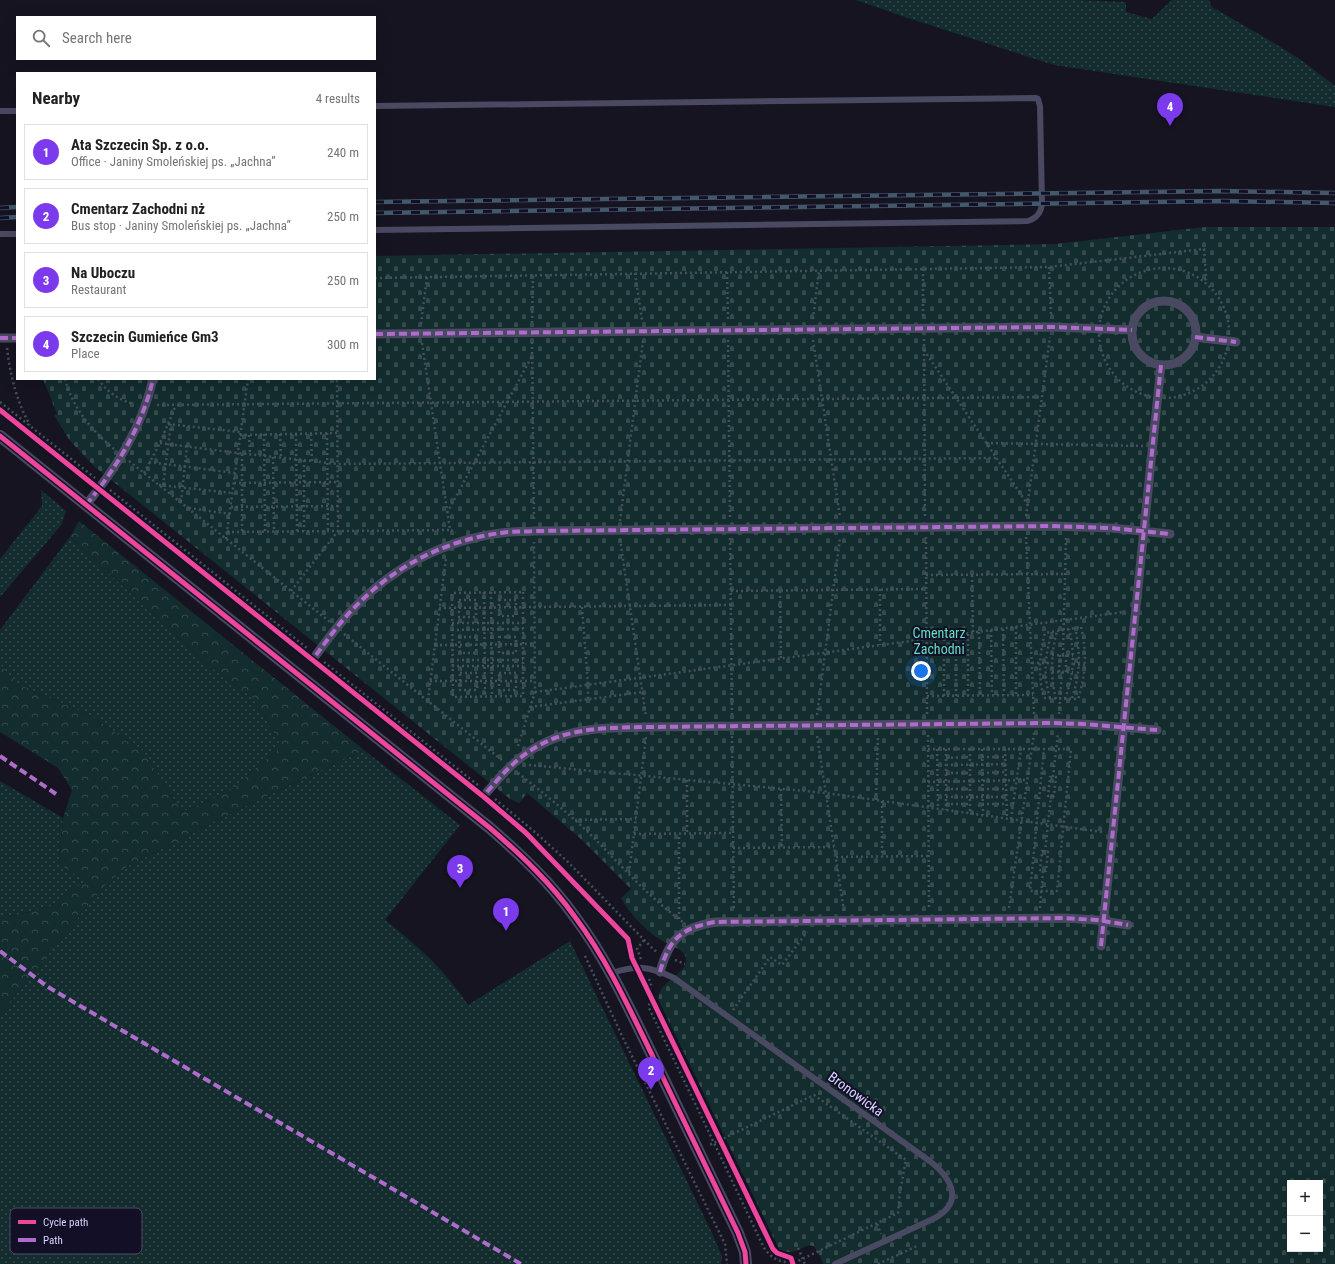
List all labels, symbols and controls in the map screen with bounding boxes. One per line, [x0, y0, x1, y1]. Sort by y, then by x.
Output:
search box [16, 16, 376, 60]
icon: search [30, 27, 52, 49]
text: Search here [62, 29, 132, 47]
text: Nearby [32, 88, 80, 108]
text: 4 results [316, 91, 360, 106]
pin: 4 [1157, 93, 1183, 126]
text: Ata Szczecin Sp. z o.o. [71, 136, 209, 154]
text: 1 [43, 145, 49, 160]
text: 240 m [327, 145, 359, 160]
text: Office · Janiny Smoleńskiej ps. „Jachna” [71, 154, 276, 169]
text: Cmentarz Zachodni nż [71, 200, 205, 218]
text: 2 [43, 209, 49, 224]
text: 250 m [327, 209, 359, 224]
text: Bus stop · Janiny Smoleńskiej ps. „Jachna” [71, 218, 291, 233]
text: Na Uboczu [71, 264, 135, 282]
text: 3 [43, 273, 49, 288]
text: 250 m [327, 273, 359, 288]
text: Restaurant [71, 282, 126, 297]
text: Szczecin Gumieńce Gm3 [71, 328, 219, 346]
text: 4 [43, 337, 49, 352]
text: 300 m [327, 337, 359, 352]
text: Place [71, 346, 100, 361]
park label: Cmentarz Zachodni [912, 625, 966, 657]
your location [911, 661, 931, 681]
pin: 3 [447, 855, 473, 888]
pin: 1 [493, 898, 519, 931]
pin: 2 [638, 1057, 664, 1090]
street label: Bronowicka [825, 1069, 887, 1119]
map controls [1287, 1180, 1323, 1252]
button: + [1287, 1180, 1323, 1216]
legend [10, 1208, 142, 1254]
text: Cycle path [43, 1216, 88, 1229]
button: − [1287, 1216, 1323, 1252]
text: Path [43, 1234, 63, 1247]

